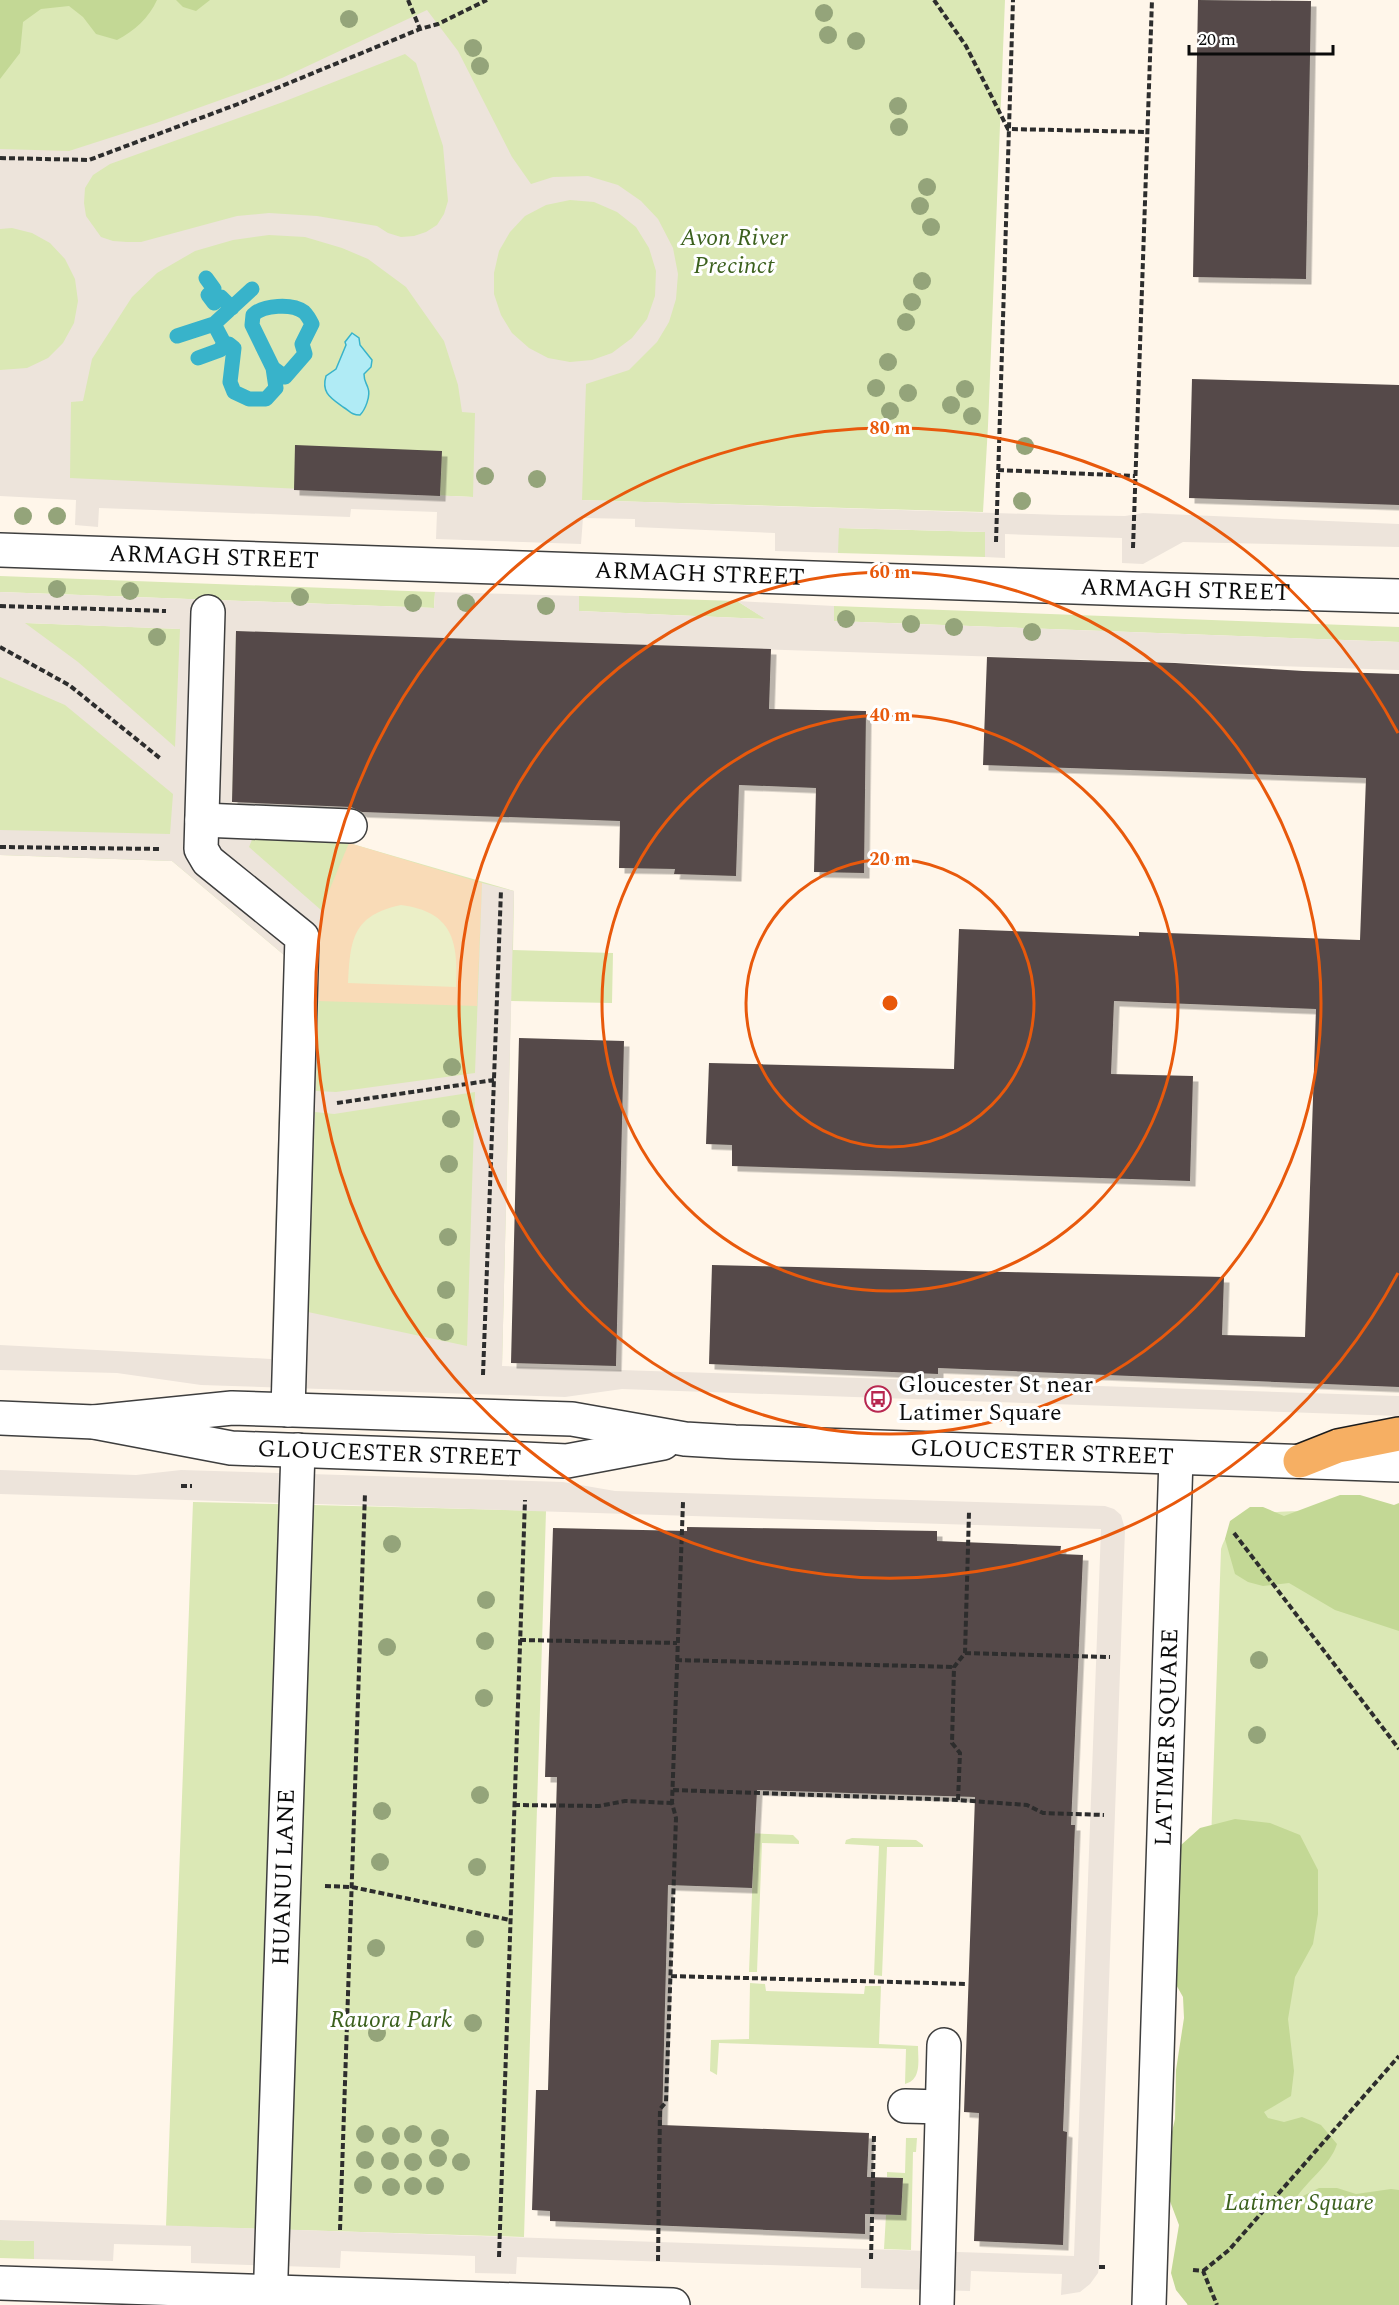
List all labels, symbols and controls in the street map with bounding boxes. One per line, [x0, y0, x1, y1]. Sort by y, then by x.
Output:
scale bar [1189, 18, 1333, 56]
text: 20 m [1198, 26, 1236, 53]
park label: Avon River Precinct [679, 220, 788, 284]
text: 80 m [870, 415, 910, 442]
street label: ARMAGH STREET [108, 536, 320, 579]
street label: ARMAGH STREET [594, 552, 805, 596]
text: 60 m [870, 559, 910, 586]
street label: ARMAGH STREET [1080, 569, 1291, 611]
text: 40 m [870, 702, 910, 729]
text: 20 m [870, 846, 910, 873]
centre of rings [880, 993, 900, 1013]
place label: Gloucester St near Latimer Square [898, 1367, 1093, 1431]
bus stop icon: Gloucester St near Latimer Square [863, 1384, 893, 1414]
street label: GLOUCESTER STREET [910, 1430, 1175, 1475]
street label: GLOUCESTER STREET [257, 1431, 522, 1477]
street label: LATIMER SQUARE [1146, 1628, 1189, 1847]
street label: HUANUI LANE [263, 1788, 305, 1966]
park label: Rauora Park [330, 2002, 452, 2038]
park label: Latimer Square [1224, 2185, 1374, 2221]

